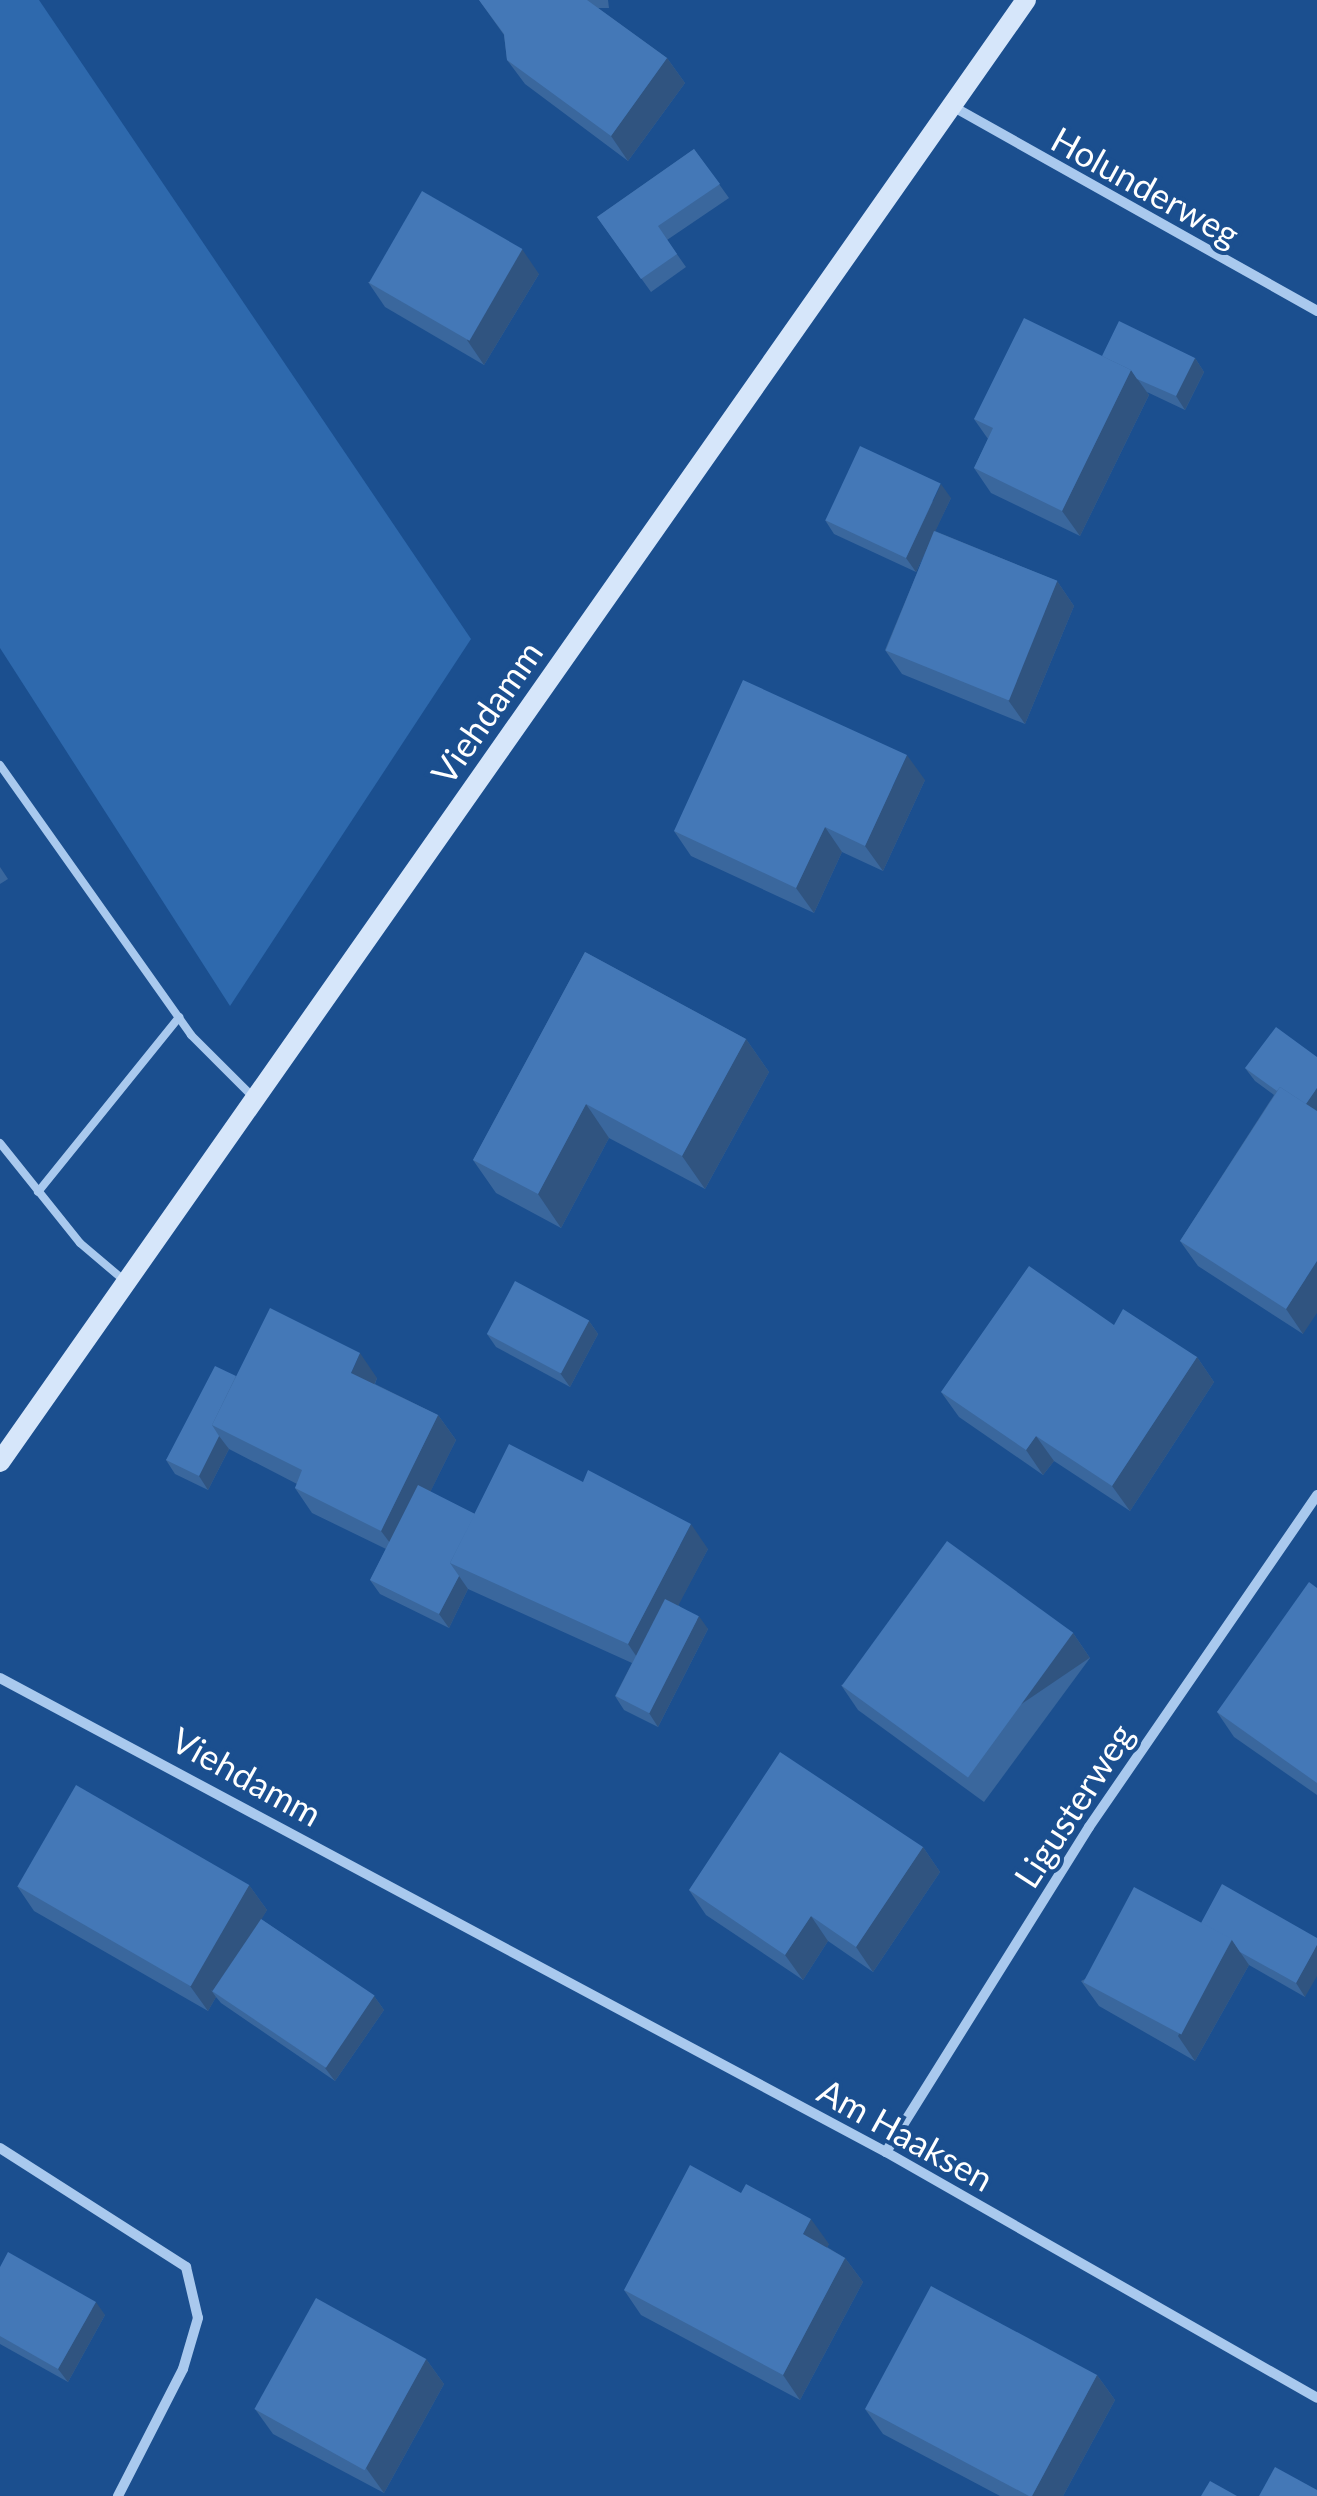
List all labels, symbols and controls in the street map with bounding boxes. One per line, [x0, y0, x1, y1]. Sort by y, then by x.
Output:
street label: Holunderweg [1045, 117, 1247, 255]
street label: Viehdamm [422, 633, 550, 791]
street label: Ligusterweg [1005, 1715, 1141, 1895]
street label: Viehdamm [165, 1718, 329, 1834]
street label: Am Haaksen [811, 2069, 1001, 2199]

